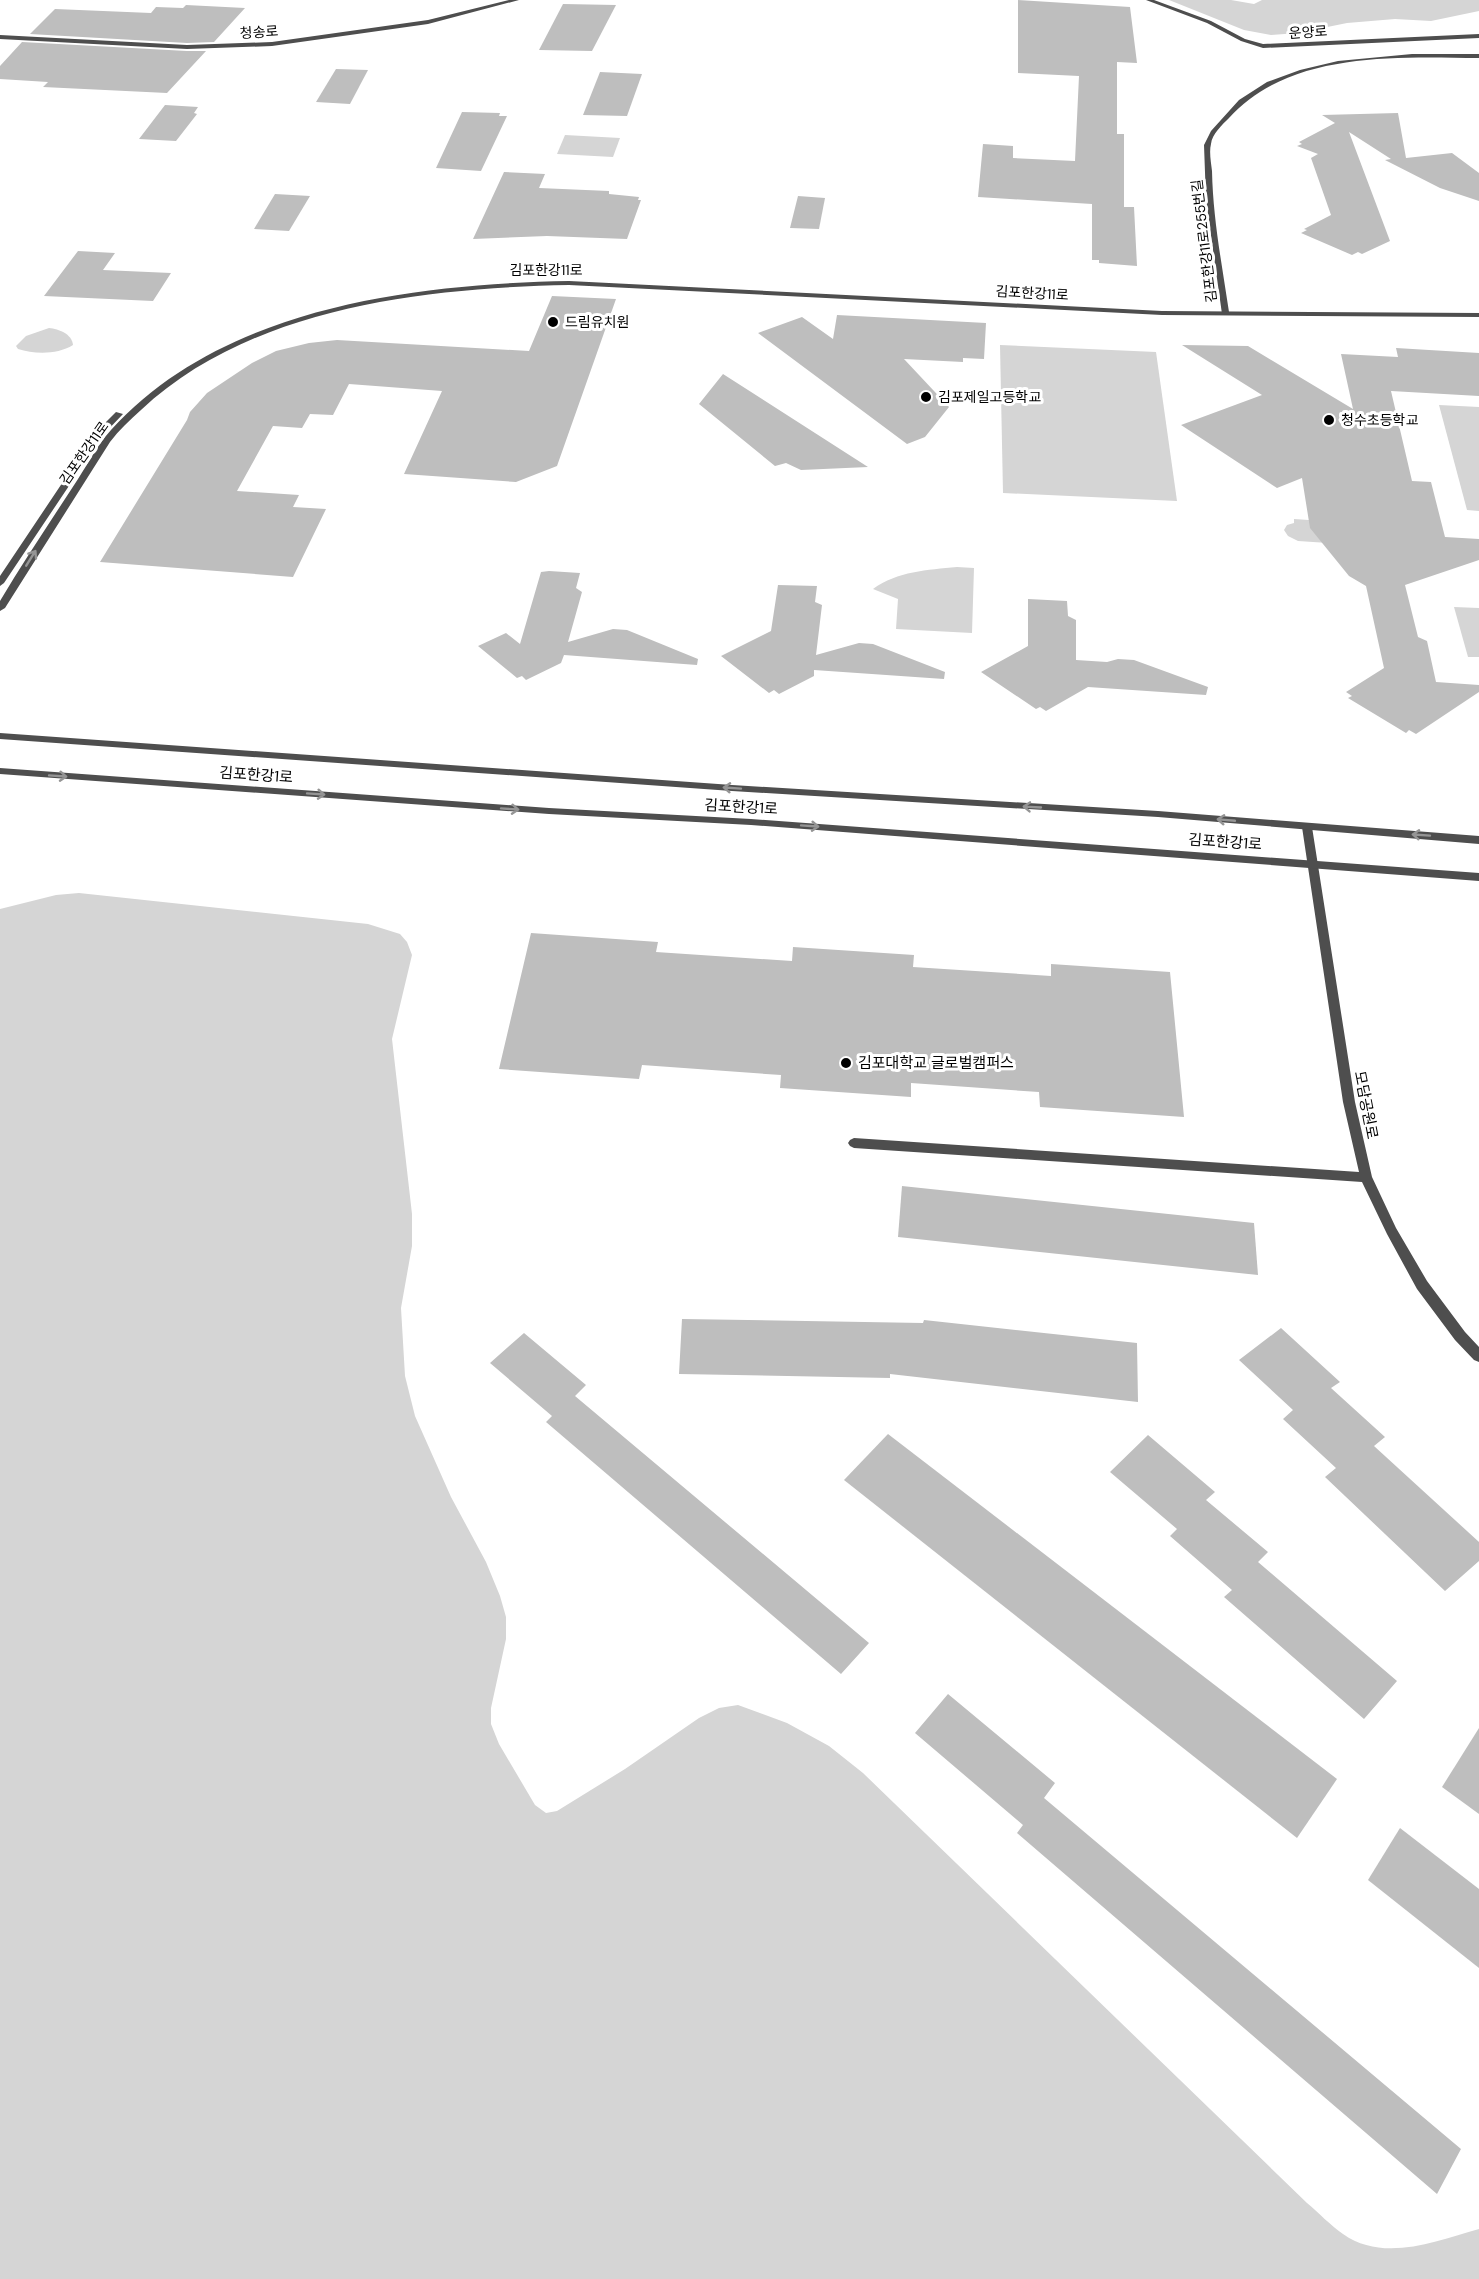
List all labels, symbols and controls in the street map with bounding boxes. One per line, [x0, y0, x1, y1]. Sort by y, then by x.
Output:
street label: 청송로 [239, 22, 279, 42]
street label: 운양로 [1288, 22, 1328, 42]
street label: 김포한강11로255번길 [1188, 178, 1220, 304]
street label: 김포한강11로 [509, 261, 583, 279]
street label: 김포한강11로 [995, 282, 1069, 304]
place label: 드림유치원 [565, 313, 629, 331]
marker: 드림유치원 [546, 315, 560, 329]
place label: 김포제일고등학교 [938, 388, 1041, 406]
marker: 김포제일고등학교 [919, 390, 933, 404]
place label: 청수초등학교 [1341, 411, 1418, 429]
marker: 청수초등학교 [1322, 413, 1336, 427]
street label: 김포한강11로 [56, 418, 112, 488]
one-way arrow [25, 550, 37, 567]
street label: 김포한강1로 [219, 762, 293, 788]
one-way arrow [48, 770, 68, 781]
one-way arrow [723, 783, 743, 794]
one-way arrow [305, 789, 325, 800]
street label: 김포한강1로 [704, 795, 778, 819]
one-way arrow [1022, 801, 1042, 812]
one-way arrow [500, 803, 520, 814]
one-way arrow [1217, 814, 1237, 825]
one-way arrow [799, 821, 819, 832]
street label: 김포한강1로 [1188, 829, 1262, 855]
one-way arrow [1411, 830, 1431, 841]
place label: 김포대학교 글로벌캠퍼스 [858, 1053, 1014, 1073]
marker: 김포대학교 글로벌캠퍼스 [839, 1056, 853, 1070]
street label: 모담공원로 [1350, 1069, 1382, 1141]

